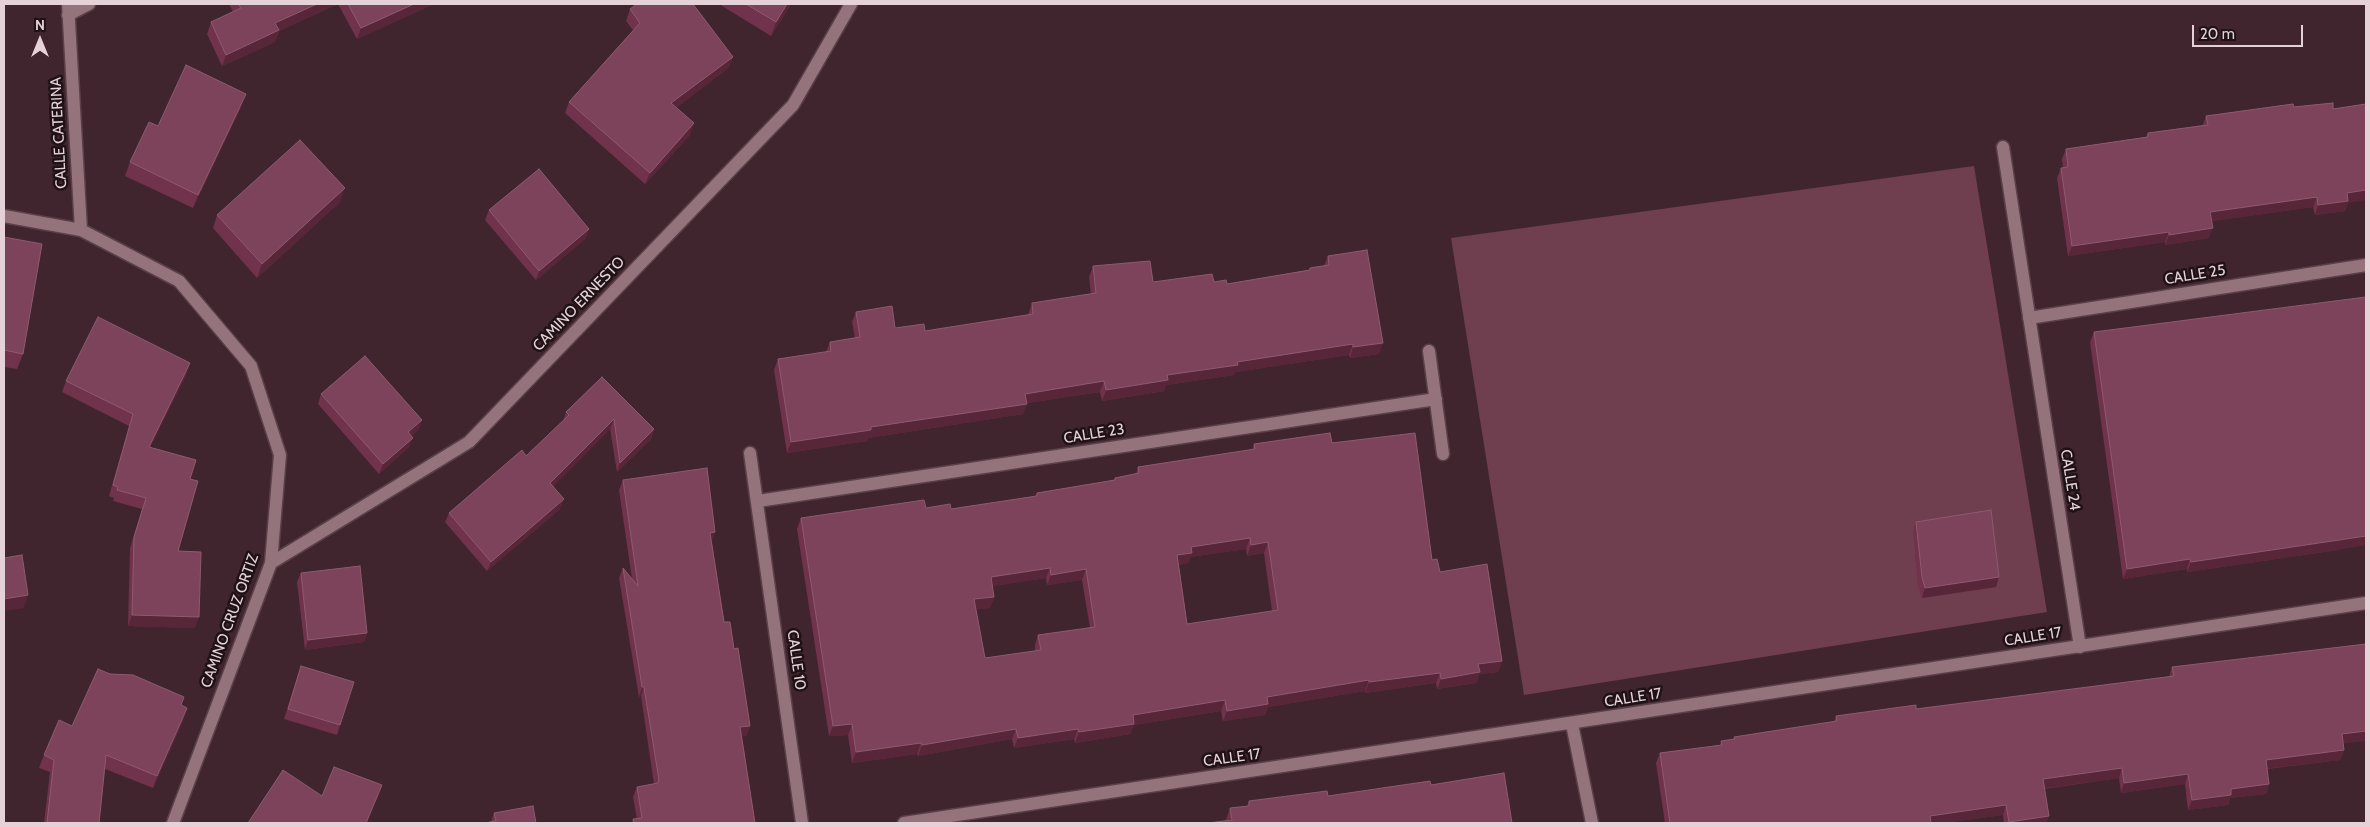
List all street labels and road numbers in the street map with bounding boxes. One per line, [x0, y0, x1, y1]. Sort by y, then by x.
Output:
street label: CALLE CATERINA [47, 77, 71, 189]
street label: CAMINO ERNESTO [529, 253, 629, 355]
street label: CALLE 25 [2163, 261, 2227, 289]
street label: CALLE 23 [1062, 420, 1126, 448]
street label: CALLE 24 [2056, 448, 2084, 512]
street label: CAMINO CRUZ ORTIZ [197, 552, 263, 690]
street label: CALLE 17 [2003, 624, 2063, 650]
street label: CALLE 10 [783, 629, 809, 691]
street label: CALLE 17 [1603, 685, 1663, 711]
street label: CALLE 17 [1202, 745, 1262, 771]

